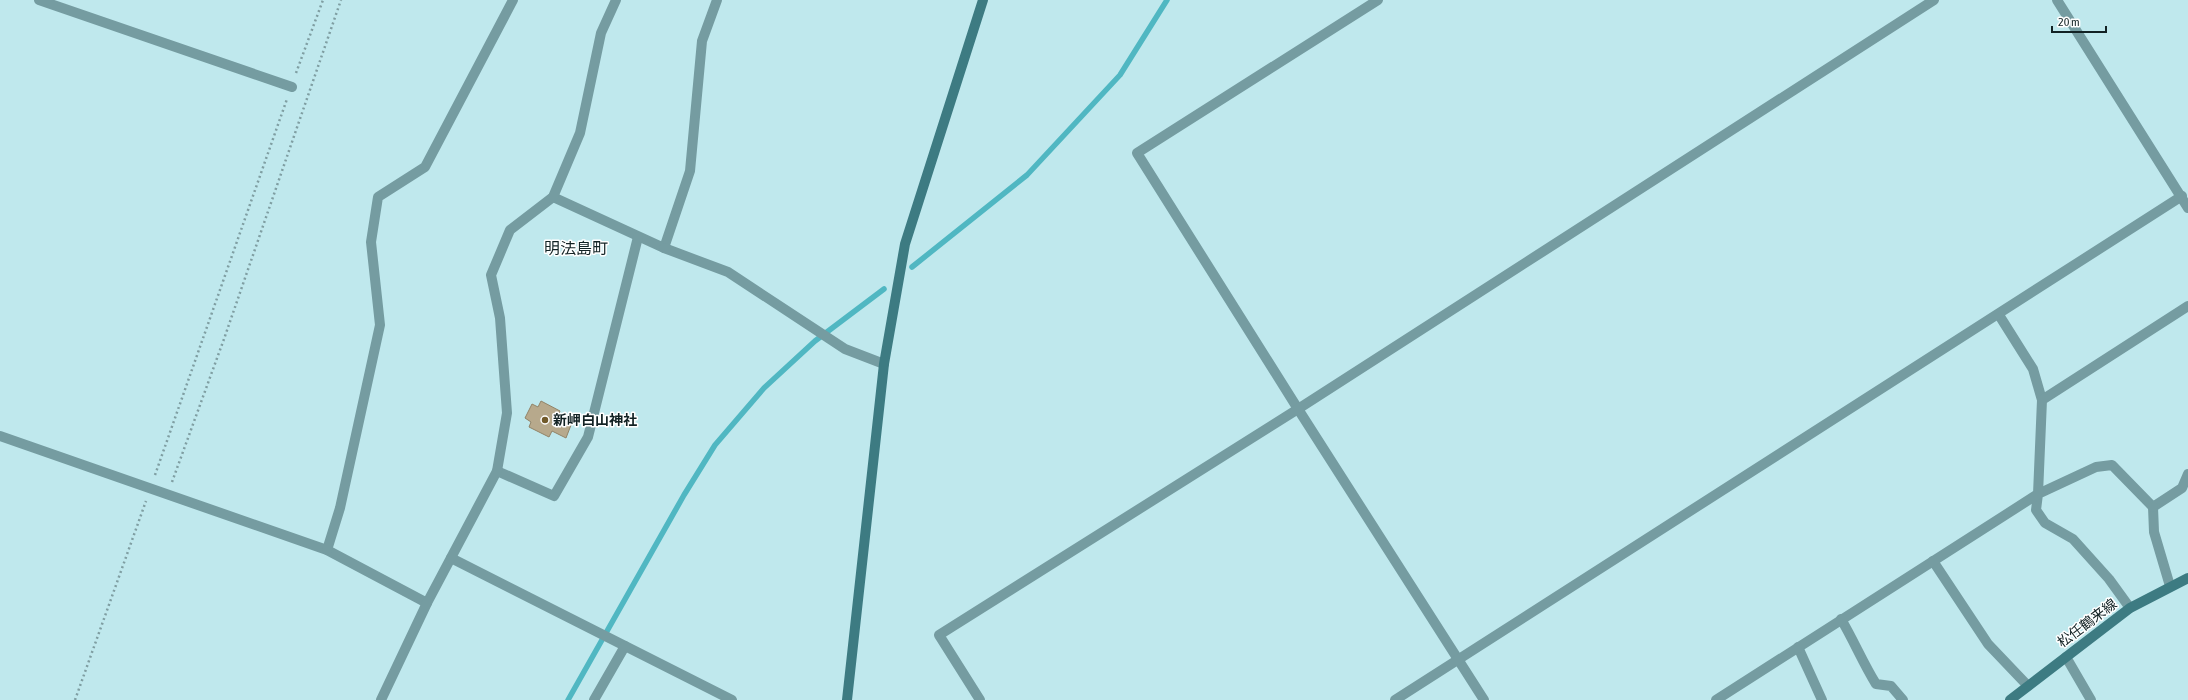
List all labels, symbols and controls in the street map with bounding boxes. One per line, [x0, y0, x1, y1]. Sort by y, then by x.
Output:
scale bar [2052, 8, 2106, 34]
text: 20 m [2058, 15, 2080, 29]
district label: 明法島町 [544, 239, 608, 257]
place label: 新岬白山神社 [553, 412, 637, 428]
marker: 新岬白山神社 [540, 415, 550, 425]
street label: 松任鶴来線 [2054, 596, 2120, 650]

